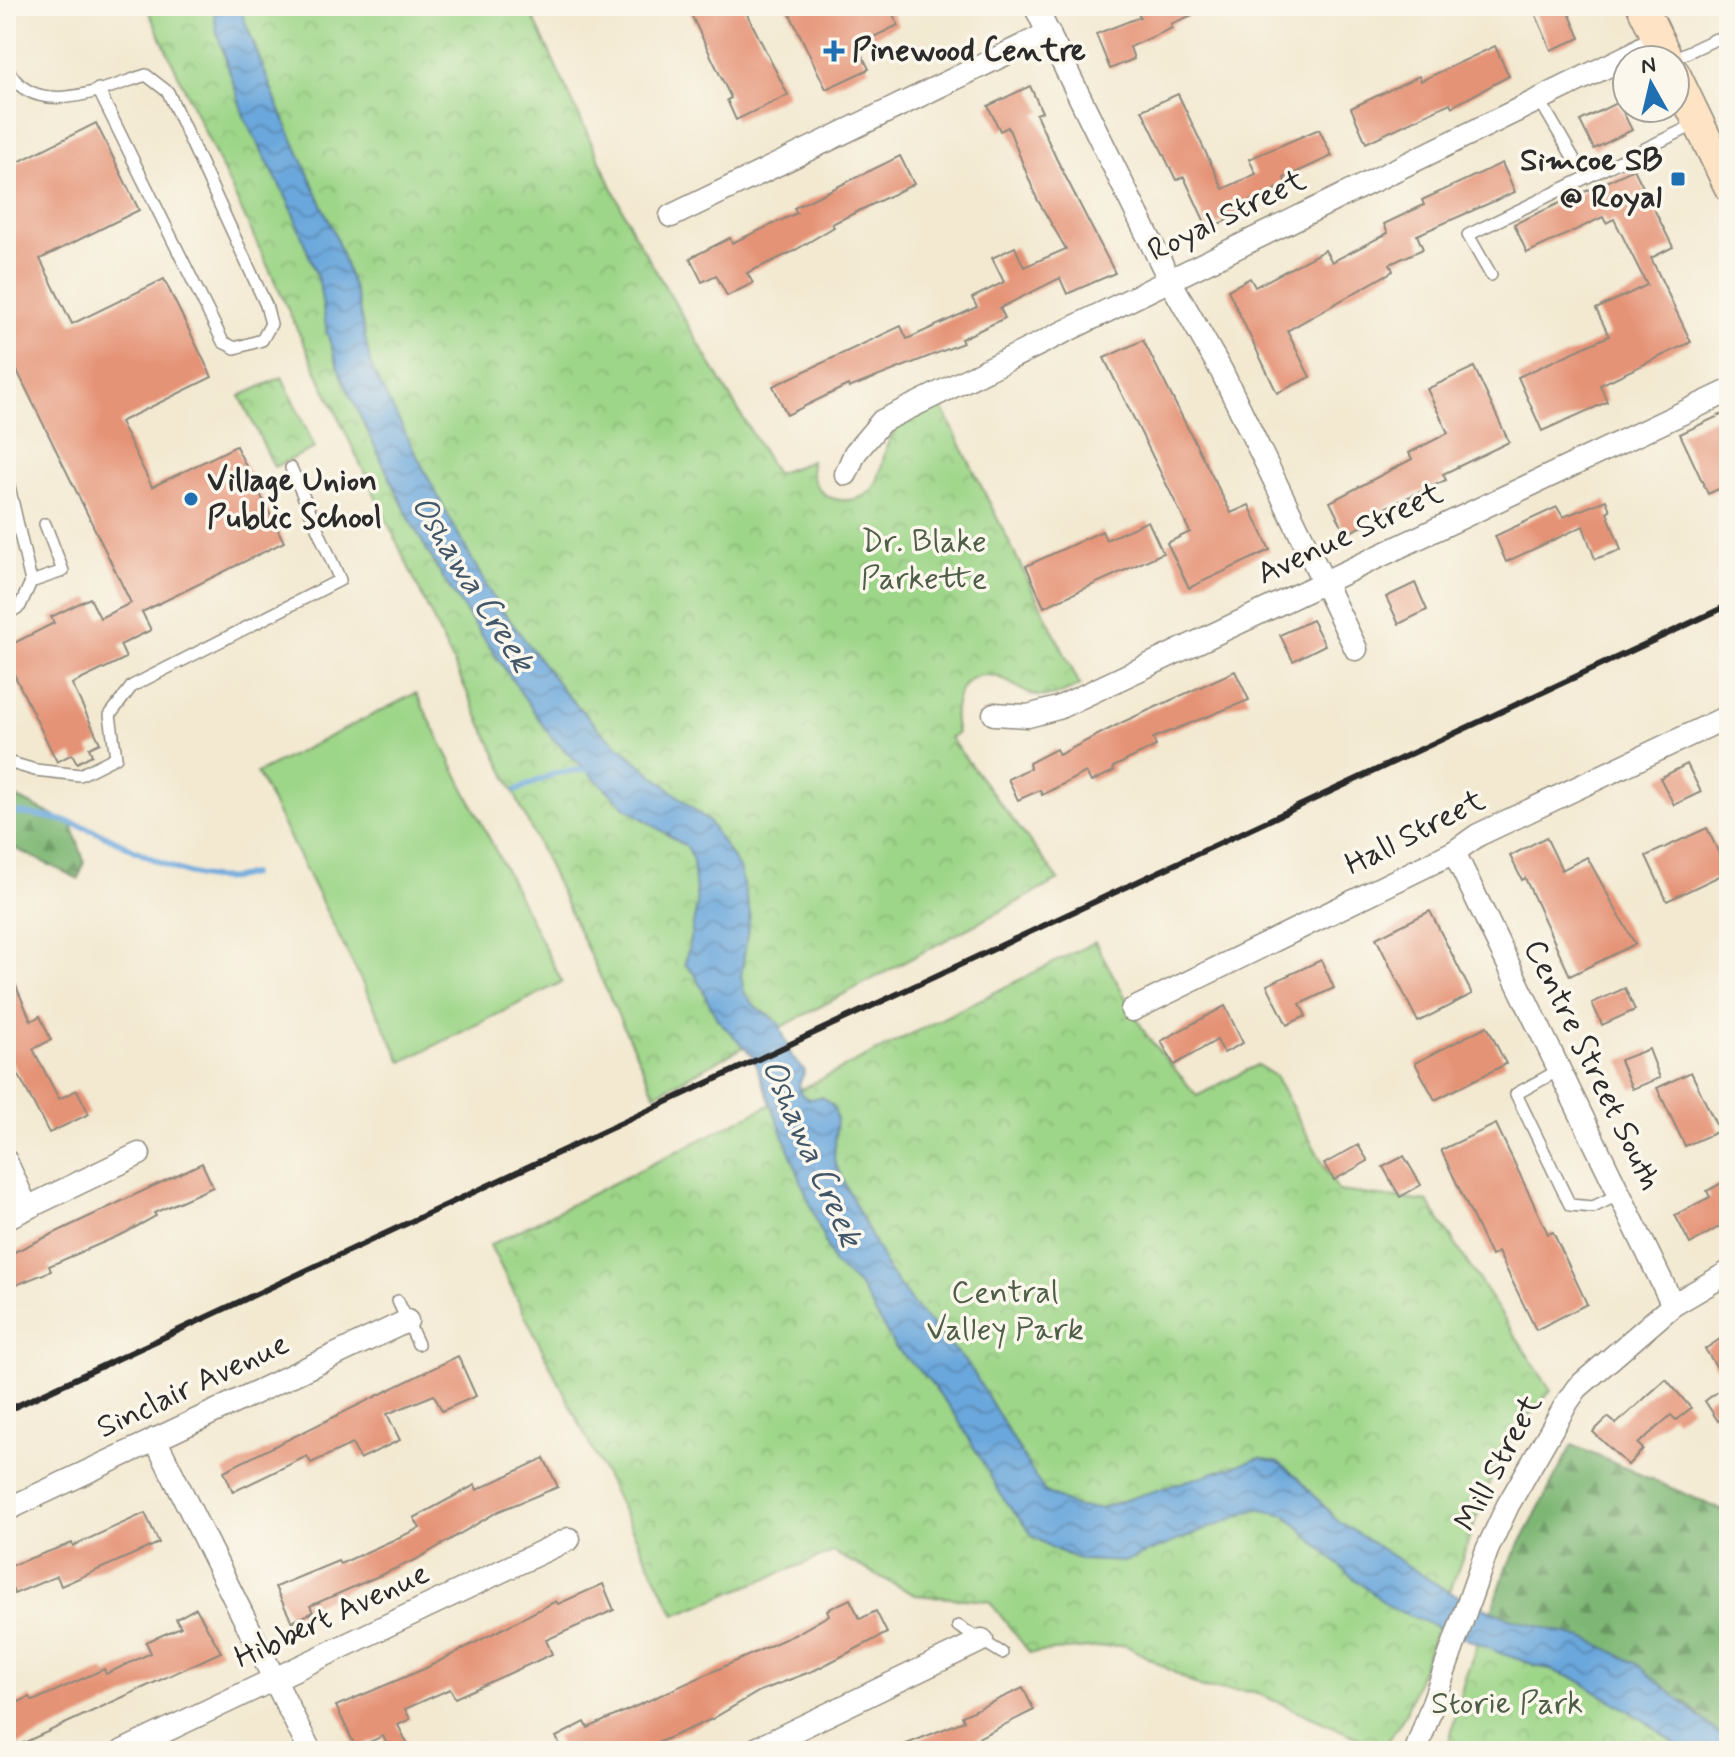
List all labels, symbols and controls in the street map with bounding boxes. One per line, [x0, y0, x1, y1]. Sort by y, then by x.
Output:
place label: Pinewood Centre [852, 30, 1086, 72]
marker: Pinewood Centre [823, 40, 845, 62]
north arrow [1611, 44, 1691, 124]
text: N [1639, 51, 1658, 81]
place label: Simcoe SB @ Royal [1520, 140, 1662, 219]
street label: Royal Street [1141, 160, 1313, 272]
marker: Simcoe SB @ Royal [1669, 170, 1687, 188]
place label: Village Union Public School [207, 460, 382, 539]
street label: Avenue Street [1250, 473, 1450, 595]
water label: Oshawa Creek [400, 487, 545, 683]
marker: Village Union Public School [182, 490, 200, 508]
park label: Dr. Blake Parkette [861, 521, 987, 600]
street label: Hall Street [1338, 780, 1492, 886]
street label: Centre Street South [1513, 933, 1671, 1197]
water label: Oshawa Creek [750, 1052, 873, 1256]
park label: Central Valley Park [926, 1272, 1084, 1351]
street label: Sinclair Avenue [90, 1323, 296, 1449]
street label: Mill Street [1445, 1387, 1553, 1539]
street label: Hibbert Avenue [228, 1553, 436, 1679]
park label: Storie Park [1431, 1683, 1583, 1725]

